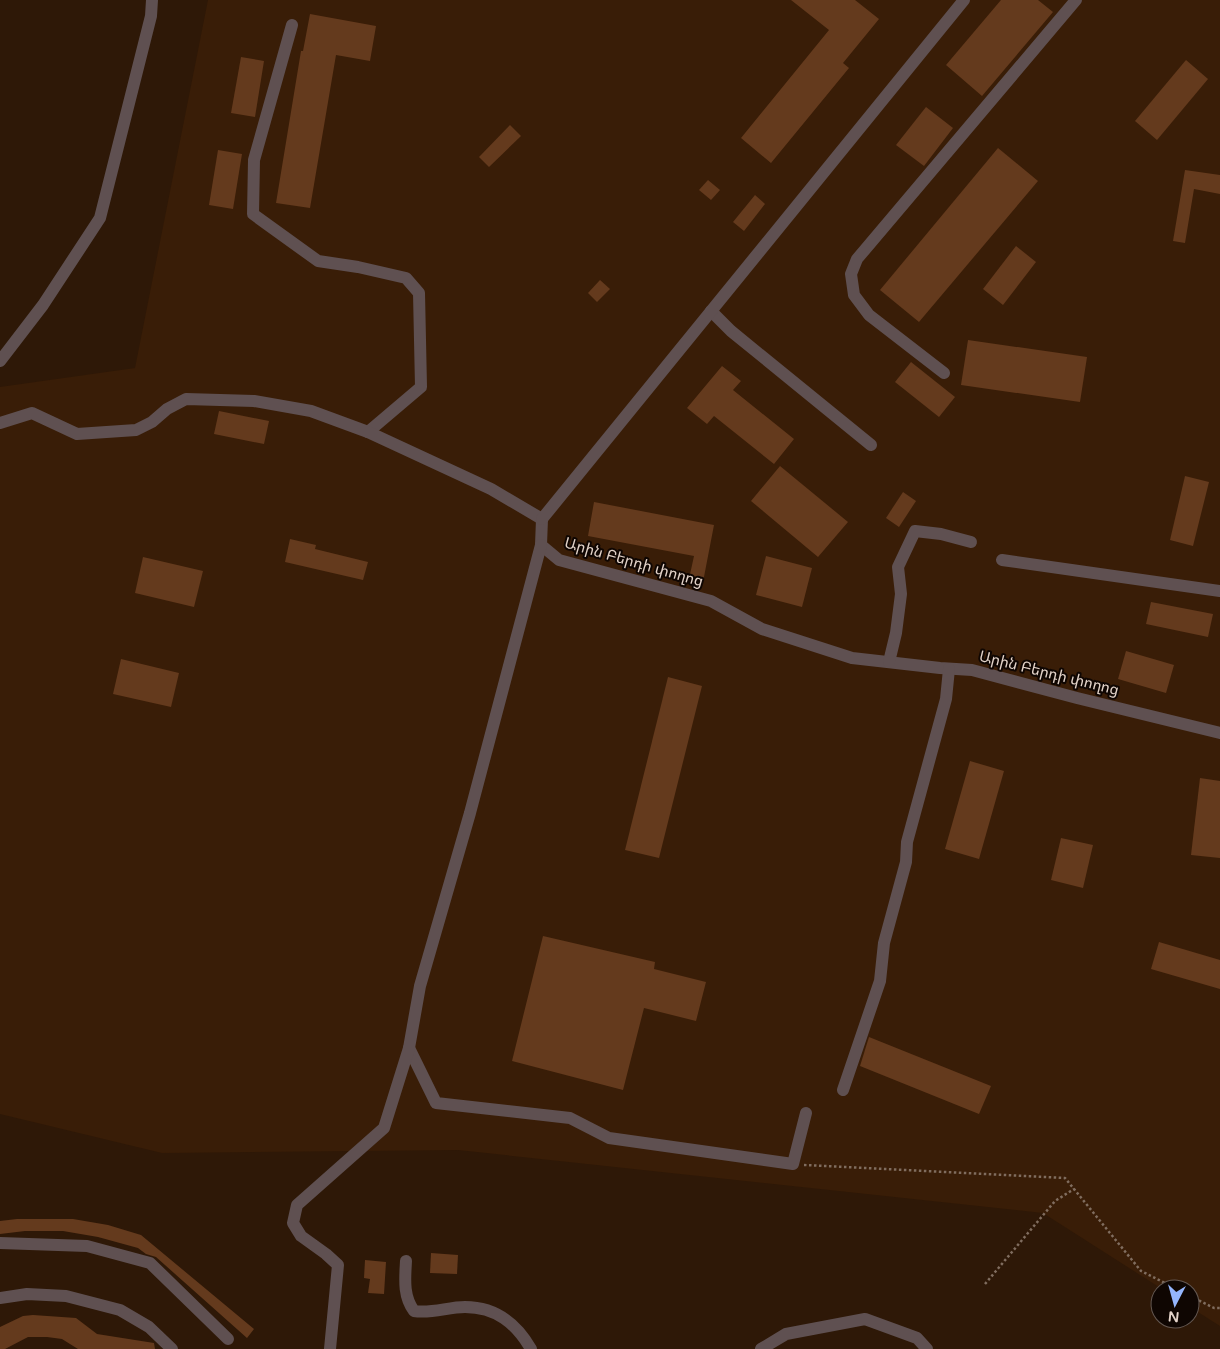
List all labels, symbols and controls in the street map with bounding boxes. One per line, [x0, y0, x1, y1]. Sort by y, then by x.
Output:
street label: Արին Բերդի փողոց [563, 534, 705, 590]
street label: Արին Բերդի փողոց [977, 647, 1121, 699]
north arrow [1150, 1279, 1200, 1329]
text: N [1167, 1307, 1180, 1325]

